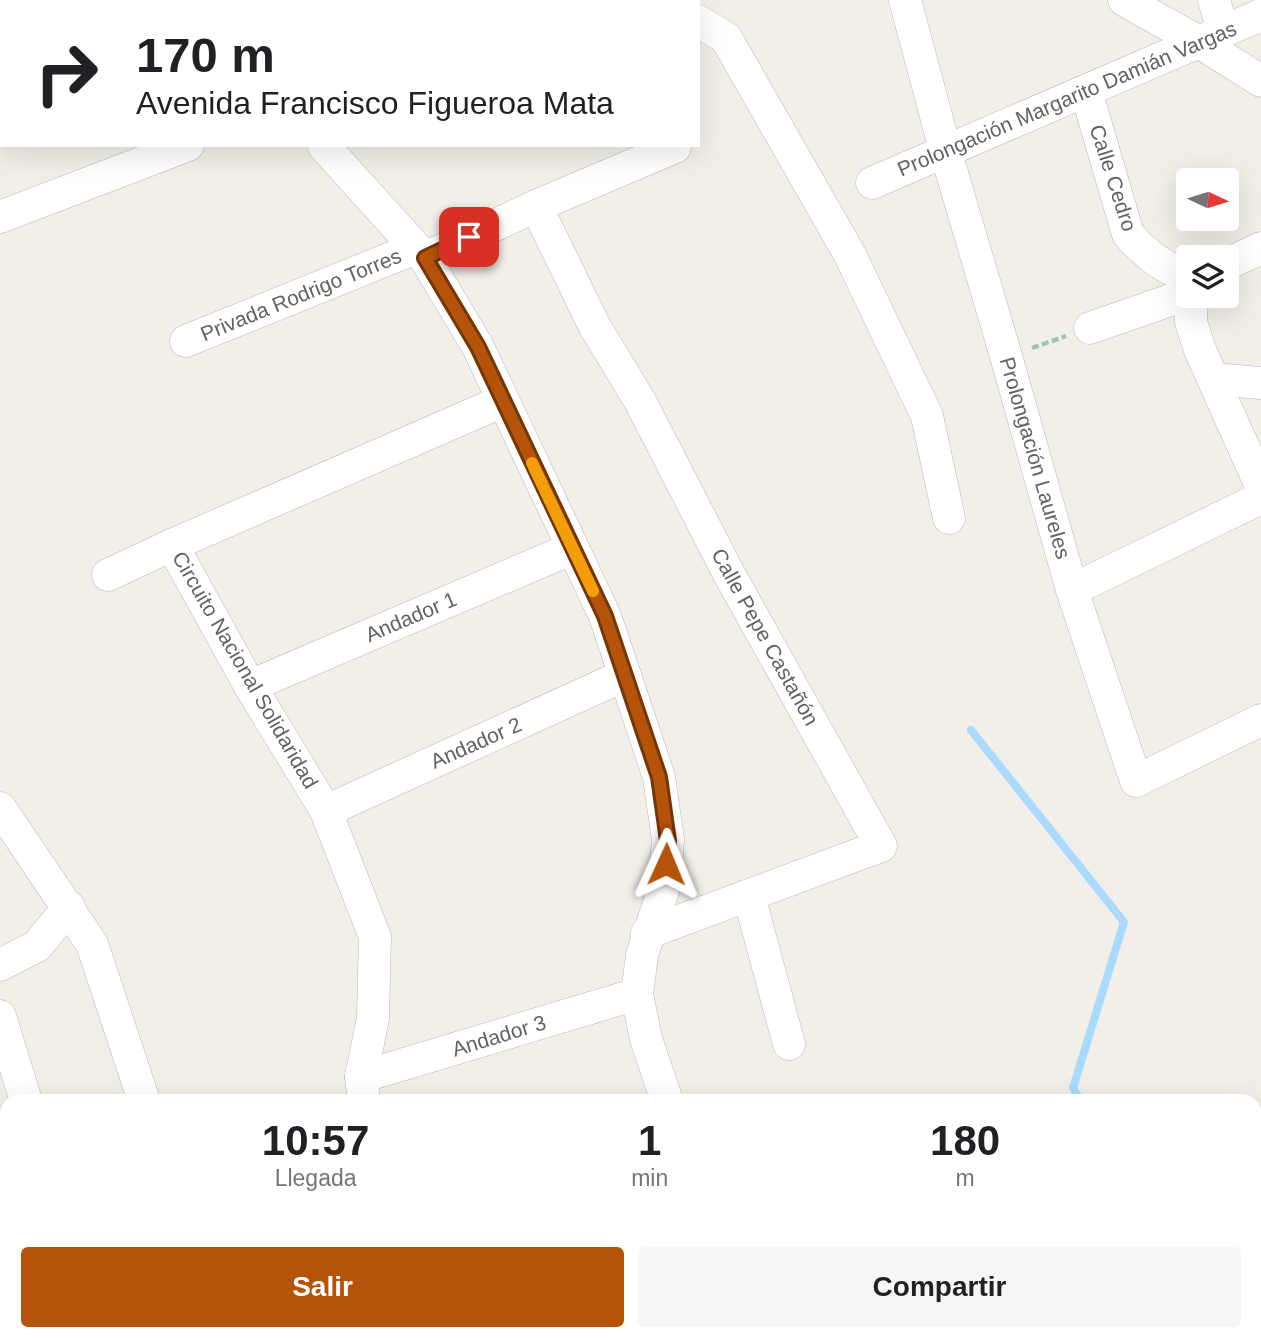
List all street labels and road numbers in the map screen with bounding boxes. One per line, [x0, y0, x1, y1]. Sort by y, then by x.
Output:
street label: Prolongación Margarito Damián Vargas [894, 16, 1240, 181]
street label: Calle Cedro [1085, 122, 1142, 234]
street label: Privada Rodrigo Torres [197, 244, 405, 345]
street label: Prolongación Laureles [996, 354, 1075, 561]
street label: Calle Pepe Castañón [707, 544, 824, 729]
street label: Circuito Nacional Solidaridad [168, 547, 323, 792]
street label: Andador 1 [362, 587, 460, 646]
street label: Andador 2 [427, 712, 525, 773]
street label: Andador 3 [449, 1010, 549, 1061]

